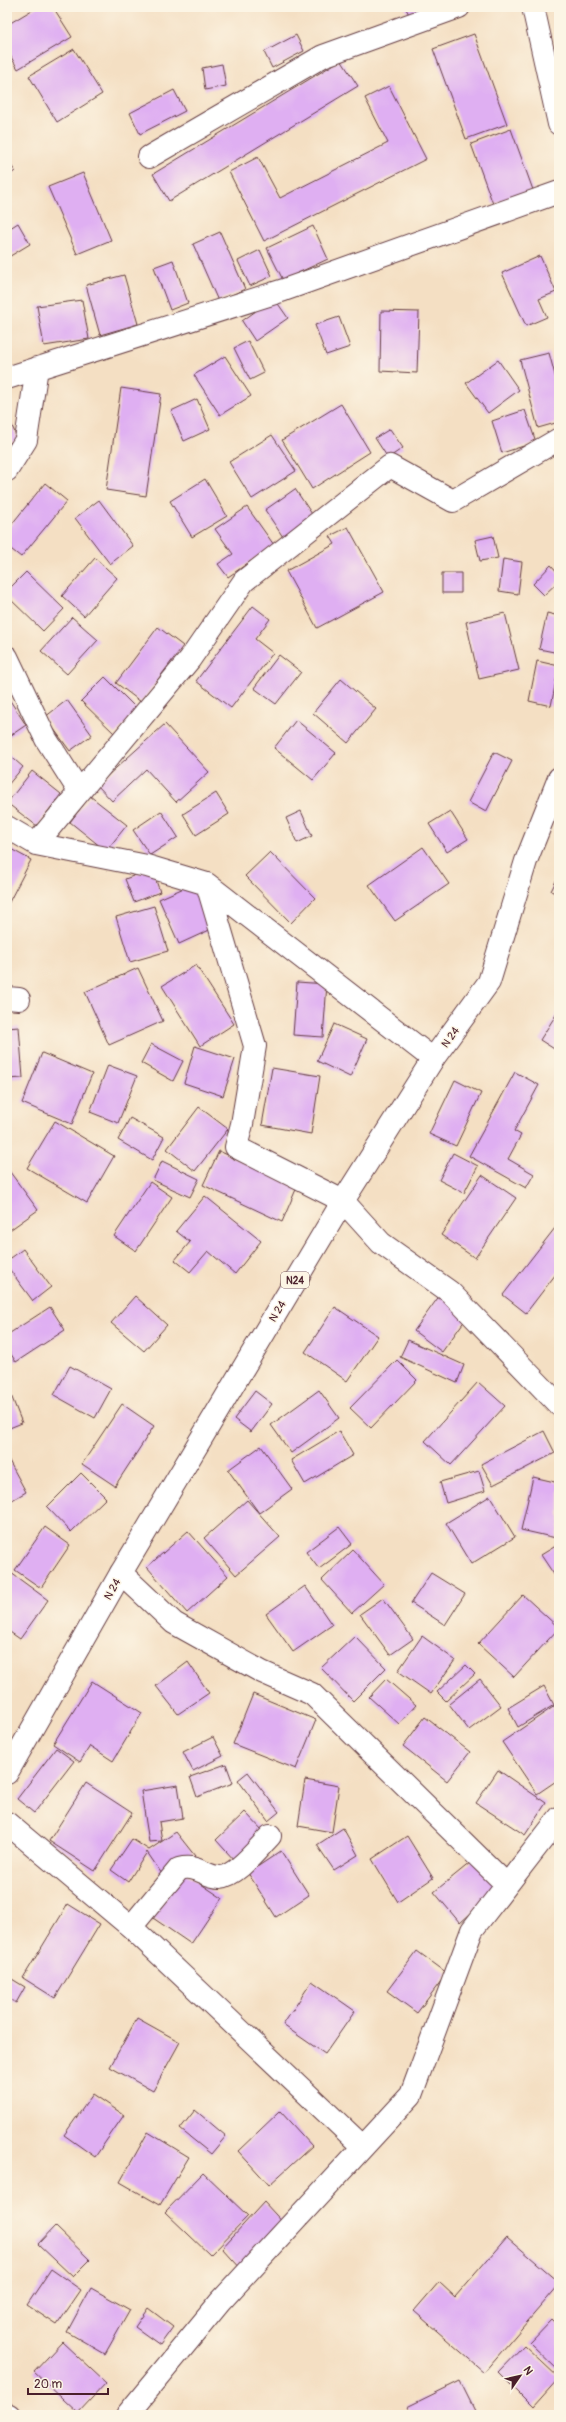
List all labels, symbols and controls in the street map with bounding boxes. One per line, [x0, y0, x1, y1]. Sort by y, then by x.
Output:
street label: N 24 [439, 1024, 463, 1050]
road number: N24 [281, 1272, 309, 1288]
street label: N 24 [266, 1298, 289, 1324]
street label: N 24 [101, 1576, 124, 1602]
north arrow [500, 2356, 540, 2396]
text: N [520, 2364, 536, 2378]
scale bar [28, 2370, 108, 2396]
text: 20 m [34, 2377, 63, 2392]

